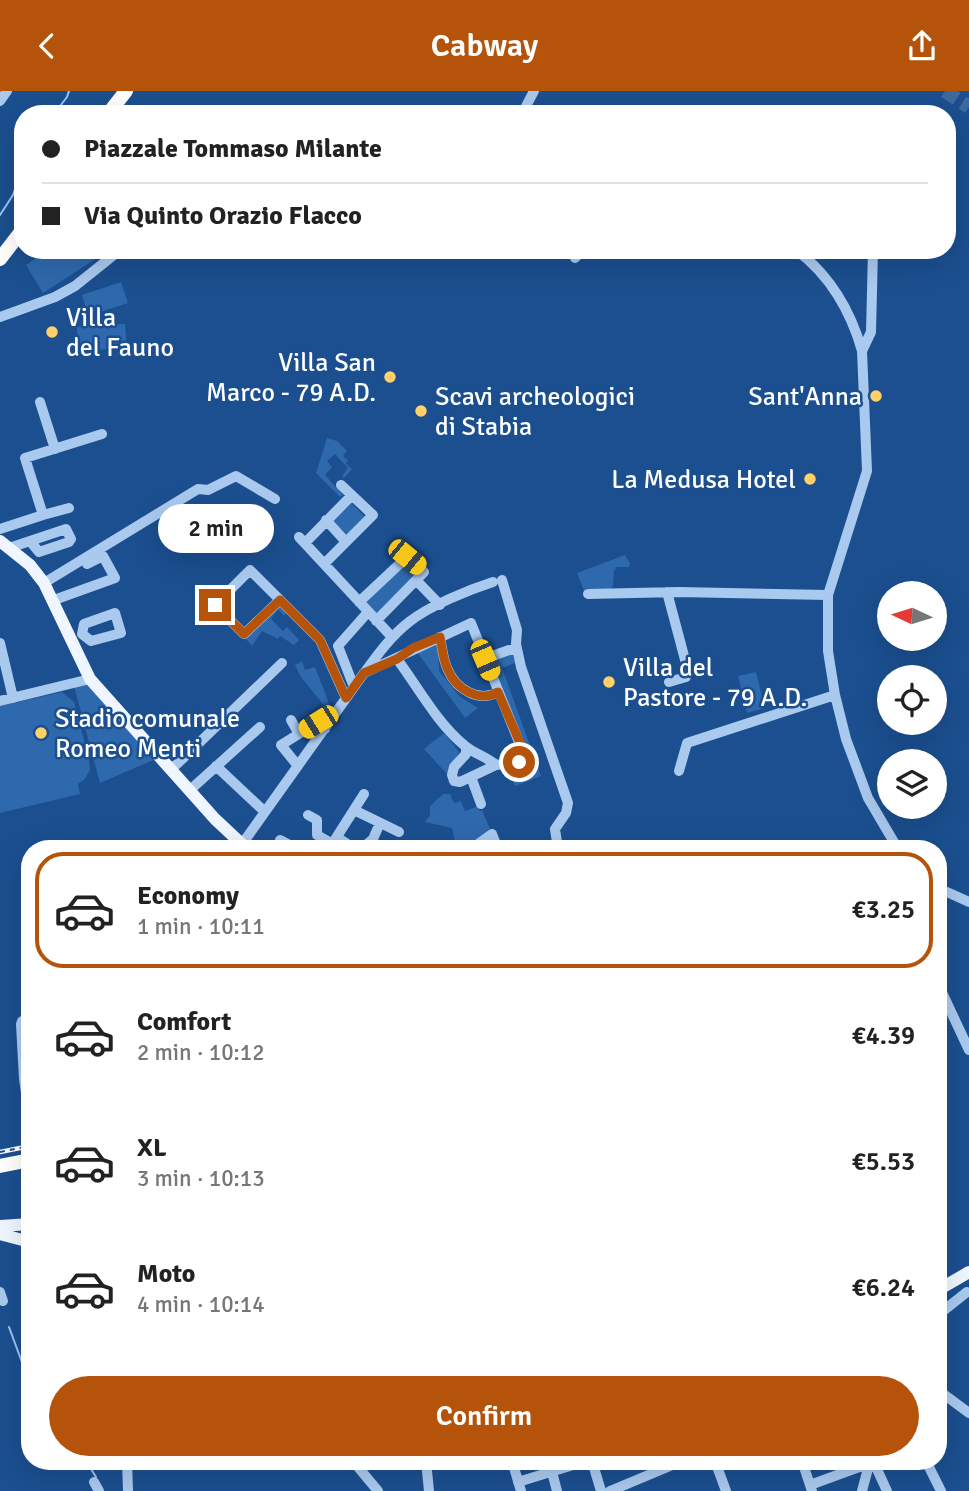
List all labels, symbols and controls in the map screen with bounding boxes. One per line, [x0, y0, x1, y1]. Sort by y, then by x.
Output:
text: Cabway [431, 26, 538, 65]
icon: back [28, 27, 66, 65]
icon: share [903, 27, 941, 65]
text: Piazzale Tommaso Milante [84, 133, 382, 165]
text: Via Quinto Orazio Flacco [84, 200, 362, 232]
place label: Villa del Fauno [66, 302, 174, 364]
marker: Villa del Fauno [44, 324, 60, 340]
place label: Villa San Marco - 79 A.D. [206, 347, 376, 409]
marker: Villa San Marco - 79 A.D. [382, 369, 398, 385]
place label: Scavi archeologici di Stabia [435, 381, 635, 443]
place label: Sant'Anna [748, 381, 862, 413]
marker: Sant'Anna [868, 388, 884, 404]
marker: Scavi archeologici di Stabia [413, 403, 429, 419]
place label: La Medusa Hotel [611, 464, 796, 496]
marker: La Medusa Hotel [802, 471, 818, 487]
callout: 2 min [157, 503, 273, 553]
text: 2 min [188, 514, 244, 543]
car [385, 536, 430, 578]
north arrow [877, 581, 947, 651]
map controls [877, 581, 947, 819]
route end [199, 589, 231, 621]
car [468, 637, 503, 683]
place label: Villa del Pastore - 79 A.D. [623, 652, 807, 714]
button: locate [877, 665, 947, 735]
marker: Villa del Pastore - 79 A.D. [601, 674, 617, 690]
car [295, 702, 342, 742]
place label: Stadio comunale Romeo Menti [55, 703, 240, 765]
marker: Stadio comunale Romeo Menti [33, 725, 49, 741]
route start [503, 746, 535, 778]
button: layers [877, 749, 947, 819]
icon: car [53, 879, 116, 942]
text: Economy [137, 880, 239, 912]
text: €3.25 [852, 894, 915, 926]
text: 1 min · 10:11 [137, 912, 265, 941]
icon: car [53, 1005, 116, 1068]
text: Comfort [137, 1006, 231, 1038]
text: €4.39 [852, 1020, 915, 1052]
text: 2 min · 10:12 [137, 1038, 265, 1067]
icon: car [53, 1131, 116, 1194]
text: XL [137, 1132, 167, 1164]
text: €5.53 [852, 1146, 915, 1178]
text: 3 min · 10:13 [137, 1164, 265, 1193]
icon: car [53, 1257, 116, 1320]
text: Moto [137, 1258, 195, 1290]
text: €6.24 [852, 1272, 915, 1304]
text: 4 min · 10:14 [137, 1290, 265, 1319]
button: Confirm [49, 1376, 919, 1456]

